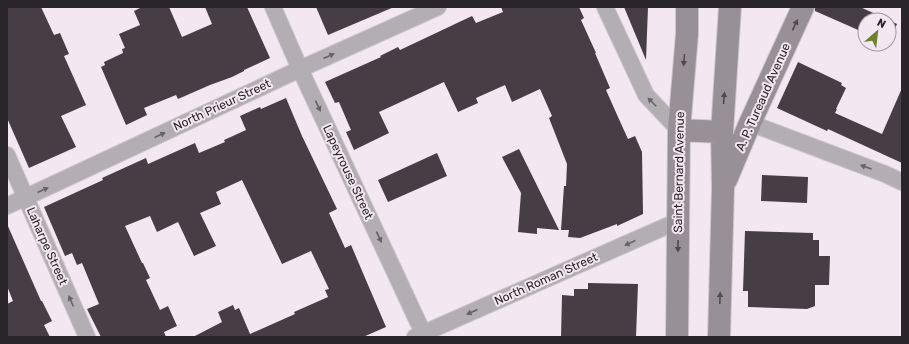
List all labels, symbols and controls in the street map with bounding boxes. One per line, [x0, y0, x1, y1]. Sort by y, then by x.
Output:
north arrow [857, 12, 897, 52]
text: N [875, 16, 888, 31]
one-way arrow [792, 19, 798, 30]
street label: A. P. Tureaud Avenue [733, 41, 793, 153]
one-way arrow [323, 53, 334, 59]
one-way arrow [681, 54, 688, 66]
street label: North Prieur Street [171, 76, 273, 134]
one-way arrow [721, 92, 728, 104]
one-way arrow [647, 97, 657, 106]
one-way arrow [315, 101, 321, 112]
street label: Saint Bernard Avenue [671, 111, 687, 233]
street label: Lapeyrouse Street [320, 123, 376, 222]
one-way arrow [154, 132, 166, 138]
one-way arrow [859, 164, 871, 170]
one-way arrow [37, 187, 48, 193]
street label: Laharpe Street [24, 205, 70, 287]
one-way arrow [375, 231, 382, 243]
one-way arrow [623, 240, 635, 246]
one-way arrow [675, 240, 681, 253]
street label: North Roman Street [492, 250, 600, 308]
one-way arrow [717, 291, 723, 304]
one-way arrow [68, 296, 74, 307]
one-way arrow [466, 309, 478, 315]

